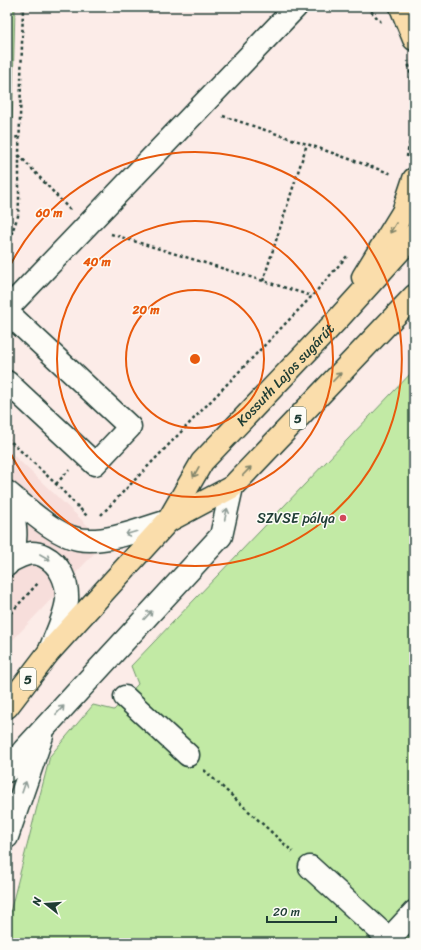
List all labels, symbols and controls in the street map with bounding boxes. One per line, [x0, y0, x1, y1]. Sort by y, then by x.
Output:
text: 60 m [35, 202, 63, 224]
one-way arrow [389, 222, 397, 234]
text: 40 m [82, 251, 111, 273]
text: 20 m [132, 299, 160, 321]
street label: Kossuth Lajos sugárút [230, 317, 341, 432]
centre of rings [188, 352, 202, 366]
one-way arrow [332, 372, 341, 382]
road number: 5 [290, 407, 306, 429]
one-way arrow [192, 466, 200, 478]
one-way arrow [243, 466, 252, 476]
place label: SZVSE pálya [257, 506, 335, 531]
one-way arrow [222, 507, 230, 520]
marker: SZVSE pálya [338, 513, 348, 523]
one-way arrow [125, 530, 138, 537]
one-way arrow [39, 554, 51, 562]
one-way arrow [144, 610, 153, 620]
road number: 5 [20, 668, 36, 690]
one-way arrow [55, 705, 65, 715]
one-way arrow [21, 781, 29, 793]
north arrow [26, 884, 66, 924]
text: N [26, 894, 47, 909]
scale bar [267, 898, 336, 924]
text: 20 m [273, 901, 300, 923]

